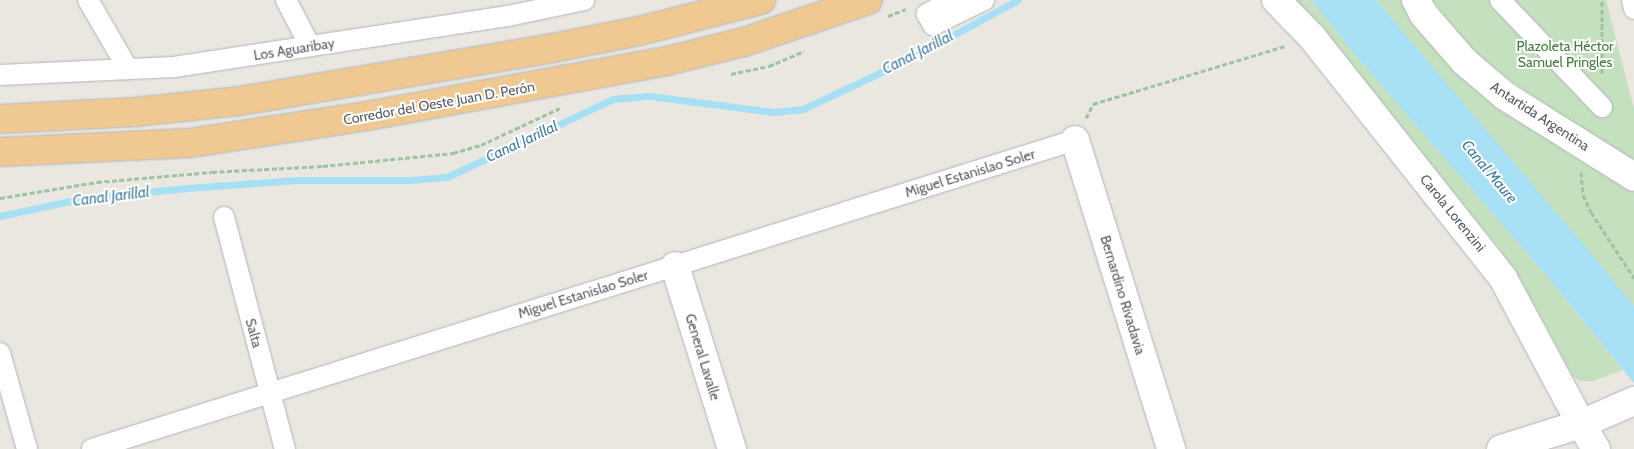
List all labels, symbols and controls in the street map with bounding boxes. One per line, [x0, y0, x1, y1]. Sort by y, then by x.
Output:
water label: Canal Jarillal [880, 27, 956, 79]
street label: Los Aguaribay [252, 34, 336, 64]
park label: Plazoleta Héctor Samuel Pringles [1516, 38, 1614, 70]
street label: Corredor del Oeste Juan D. Perón [342, 78, 536, 128]
street label: Antartida Argentina [1487, 78, 1593, 154]
water label: Canal Jarillal [483, 118, 561, 166]
water label: Canal Maure [1457, 137, 1521, 207]
street label: Miguel Estanislao Soler [903, 145, 1037, 201]
street label: Carola Lorenzini [1417, 171, 1489, 255]
water label: Canal Jarillal [72, 183, 150, 211]
street label: Bernardino Rivadavia [1097, 233, 1149, 357]
street label: Miguel Estanislao Soler [516, 266, 650, 322]
street label: General Lavalle [682, 312, 724, 402]
street label: Salta [242, 317, 266, 349]

